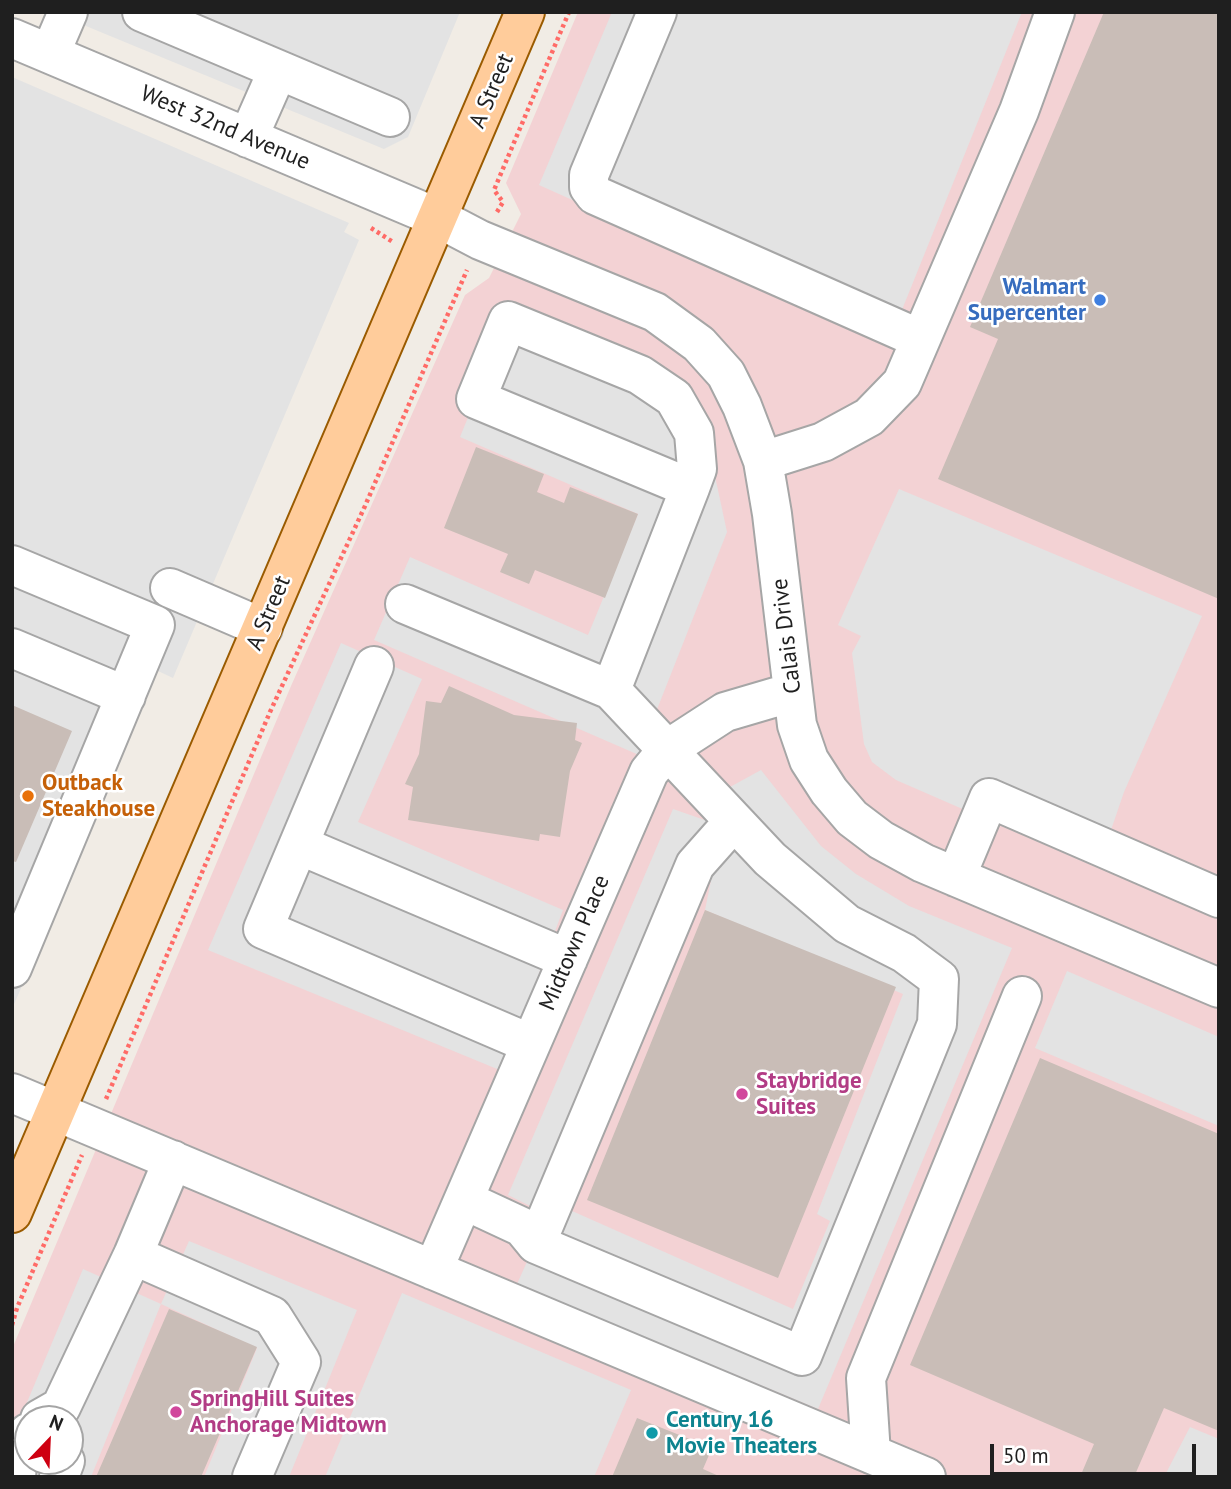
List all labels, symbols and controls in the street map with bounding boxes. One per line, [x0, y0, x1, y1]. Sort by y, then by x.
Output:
street label: A Street [464, 50, 520, 132]
street label: West 32nd Avenue [136, 80, 314, 176]
place label: Walmart Supercenter [968, 273, 1086, 327]
marker: Walmart Supercenter [1092, 292, 1108, 308]
street label: A Street [241, 572, 297, 654]
street label: Calais Drive [766, 577, 808, 695]
place label: Outback Steakhouse [42, 769, 155, 823]
marker: Outback Steakhouse [20, 788, 36, 804]
street label: Midtown Place [534, 871, 616, 1015]
place label: Staybridge Suites [756, 1067, 862, 1121]
marker: Staybridge Suites [734, 1086, 750, 1102]
place label: SpringHill Suites Anchorage Midtown [190, 1385, 387, 1439]
marker: SpringHill Suites Anchorage Midtown [168, 1404, 184, 1420]
north arrow [14, 1405, 84, 1475]
place label: Century 16 Movie Theaters [666, 1406, 817, 1460]
text: N [46, 1409, 67, 1436]
marker: Century 16 Movie Theaters [644, 1425, 660, 1441]
scale bar [993, 1430, 1200, 1474]
text: 50 m [1003, 1442, 1049, 1469]

